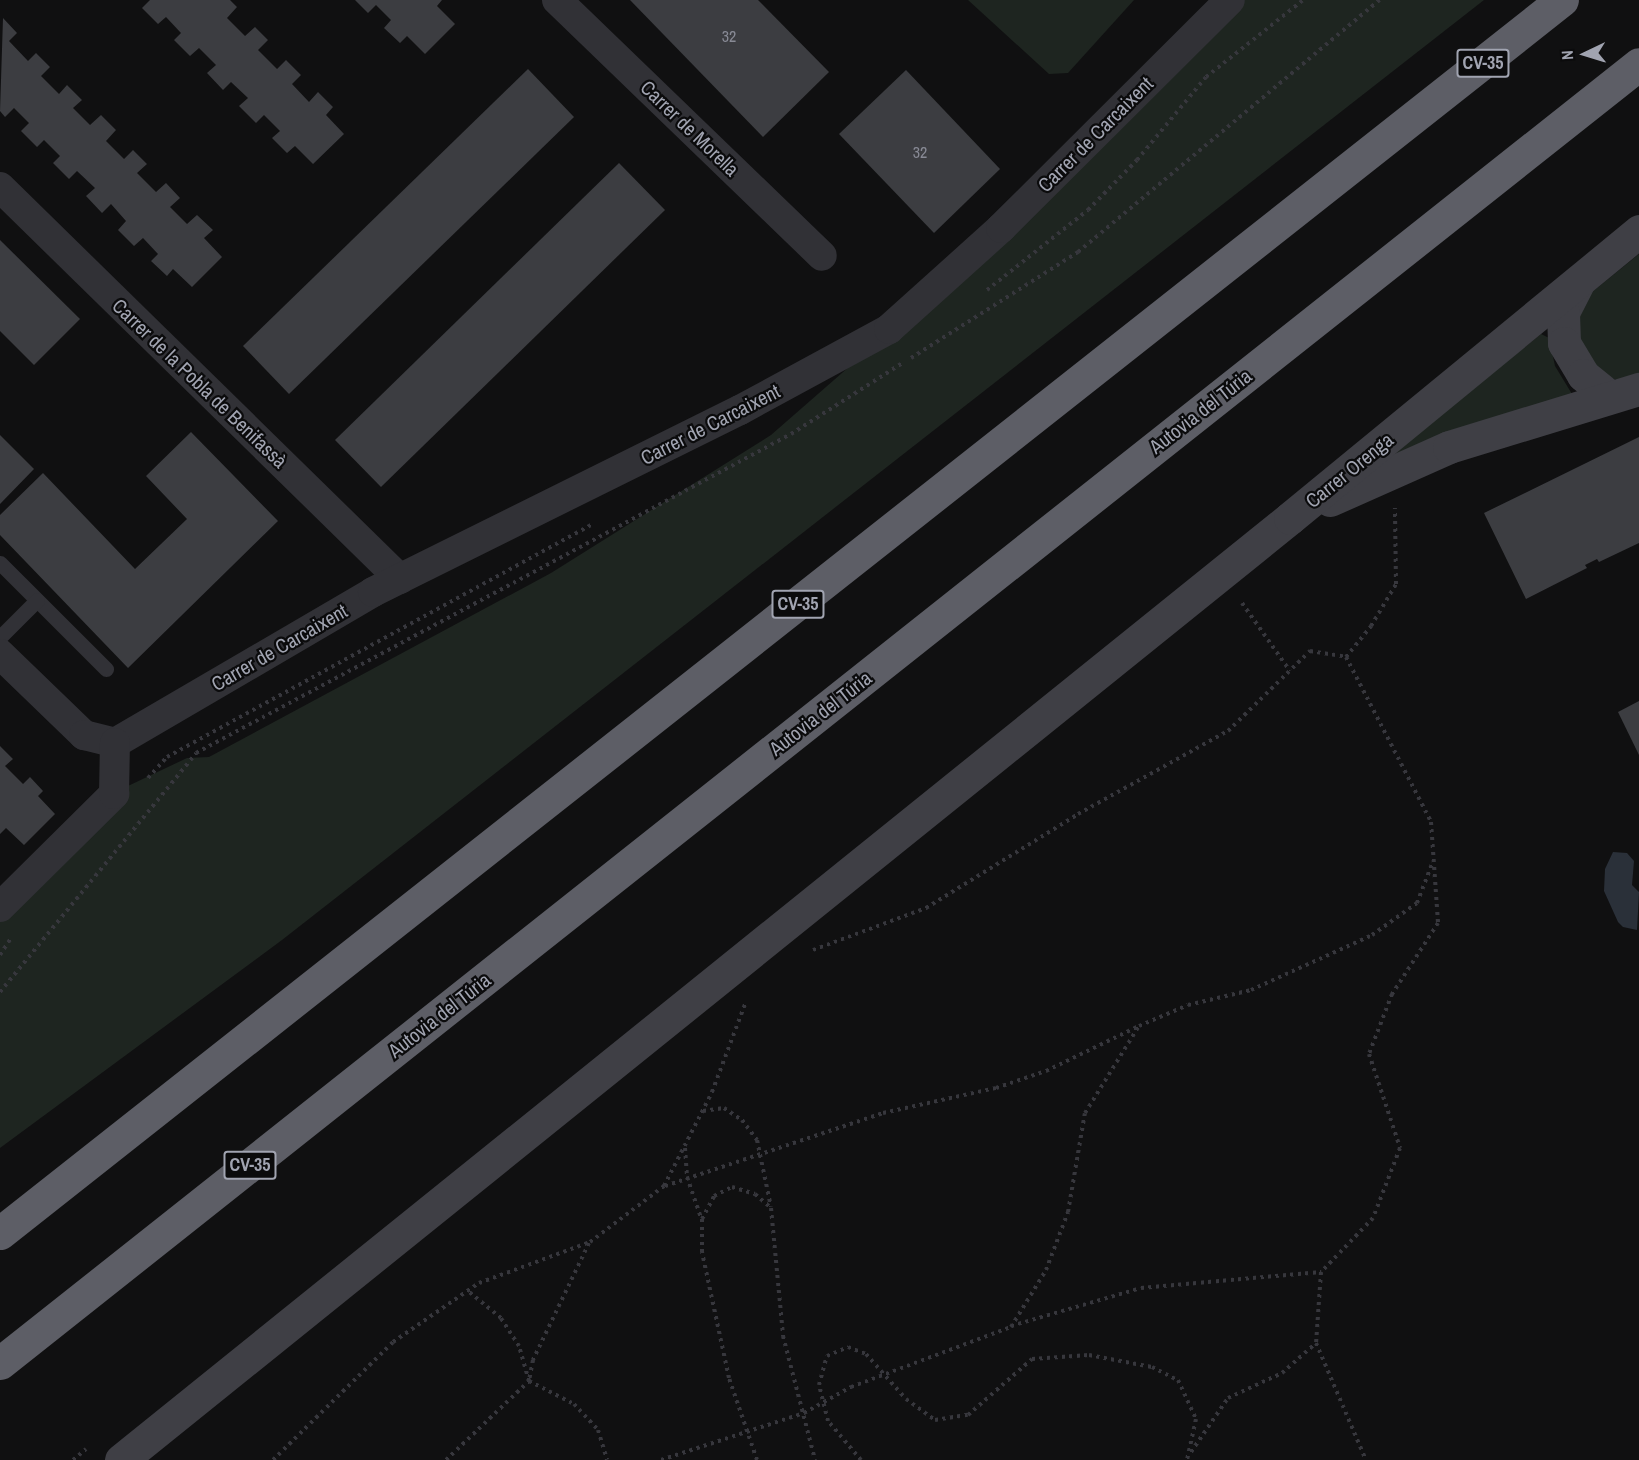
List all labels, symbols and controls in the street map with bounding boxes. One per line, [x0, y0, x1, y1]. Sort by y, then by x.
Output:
north arrow [1555, 24, 1615, 84]
house number: 32 [722, 26, 736, 46]
road number: CV-35 [1456, 48, 1510, 78]
text: N [1556, 50, 1578, 61]
street label: Carrer de Carcaixent [1032, 71, 1158, 197]
street label: Carrer de Morella [636, 75, 744, 181]
house number: 32 [913, 142, 927, 162]
street label: Carrer de la Pobla de Benifassà [108, 293, 292, 473]
street label: Autovia del Túria [1144, 364, 1256, 458]
street label: Carrer de Carcaixent [636, 379, 784, 469]
street label: Carrer Orenga [1300, 427, 1398, 513]
road number: CV-35 [771, 589, 825, 619]
street label: Carrer de Carcaixent [207, 598, 351, 696]
street label: Autovia del Túria [764, 666, 876, 760]
street label: Autovia del Túria [383, 968, 495, 1062]
road number: CV-35 [223, 1150, 277, 1180]

